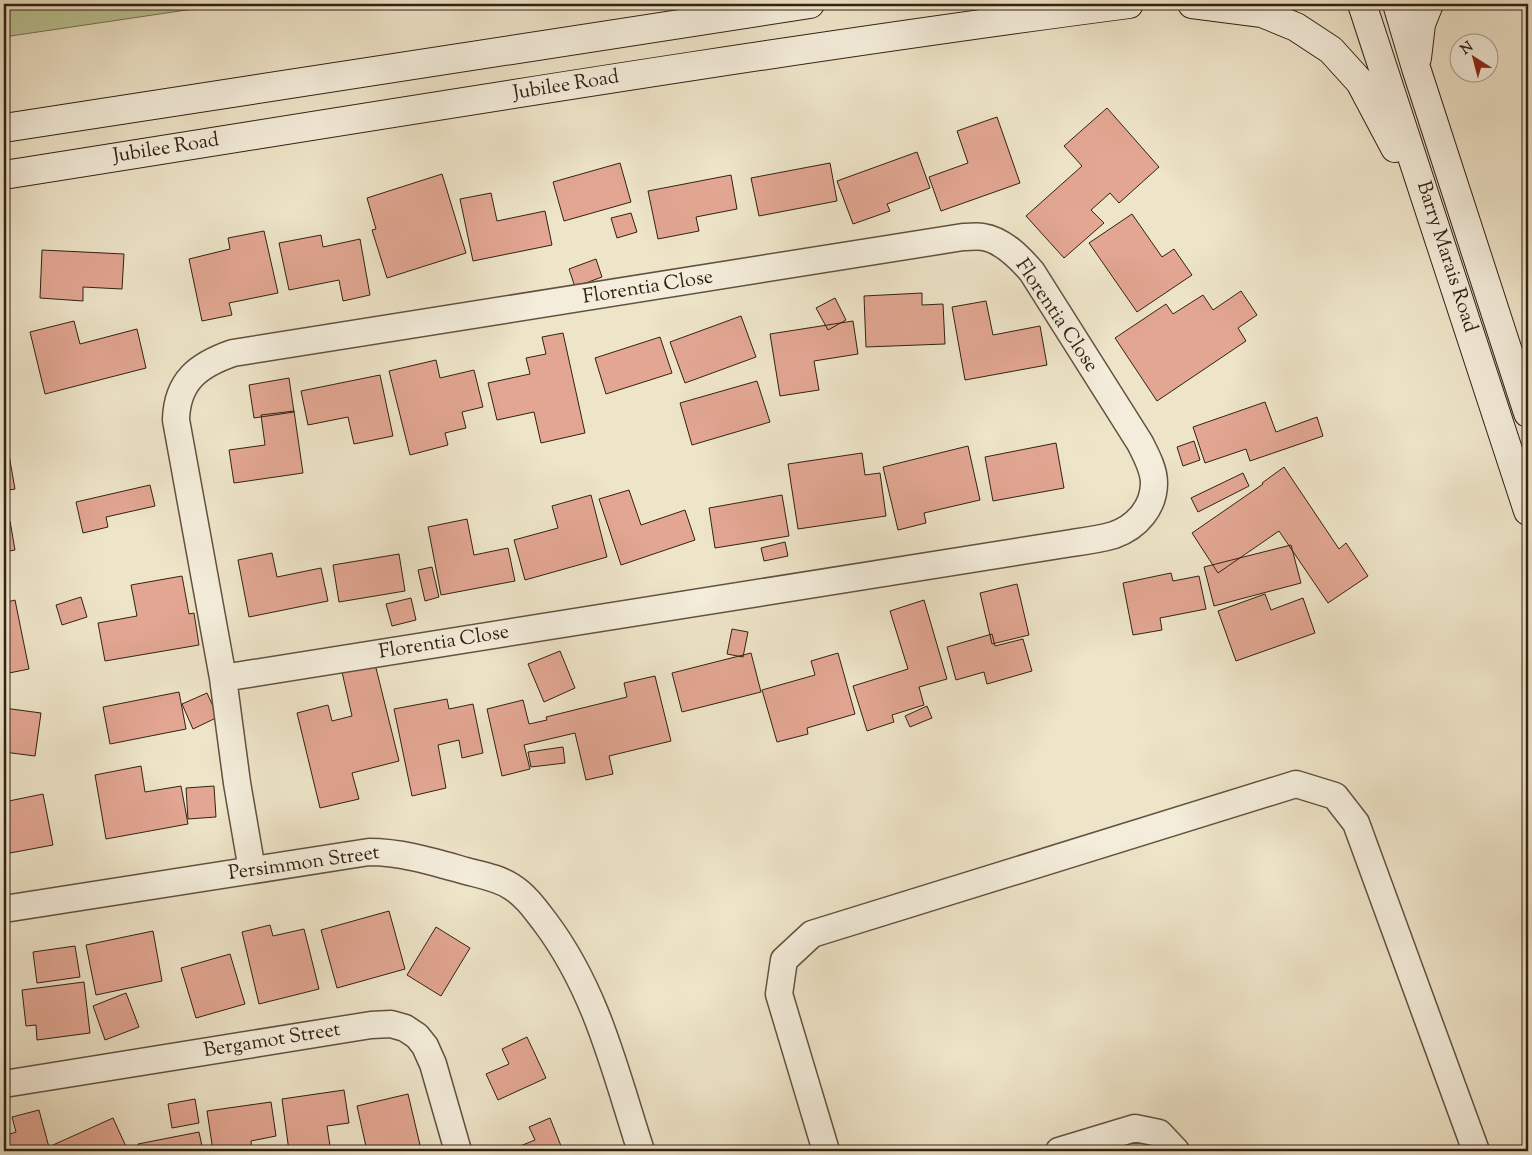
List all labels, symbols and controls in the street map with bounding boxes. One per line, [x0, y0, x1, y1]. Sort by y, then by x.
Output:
north arrow [1450, 32, 1500, 82]
text: N [1457, 38, 1478, 60]
street label: Jubilee Road [510, 63, 621, 109]
street label: Jubilee Road [110, 126, 221, 172]
street label: Barry Marais Road [1408, 178, 1484, 336]
street label: Florentia Close [1007, 253, 1105, 379]
street label: Florentia Close [581, 263, 715, 313]
street label: Florentia Close [377, 618, 511, 668]
street label: Persimmon Street [227, 839, 382, 889]
street label: Bergamot Street [201, 1016, 343, 1066]

